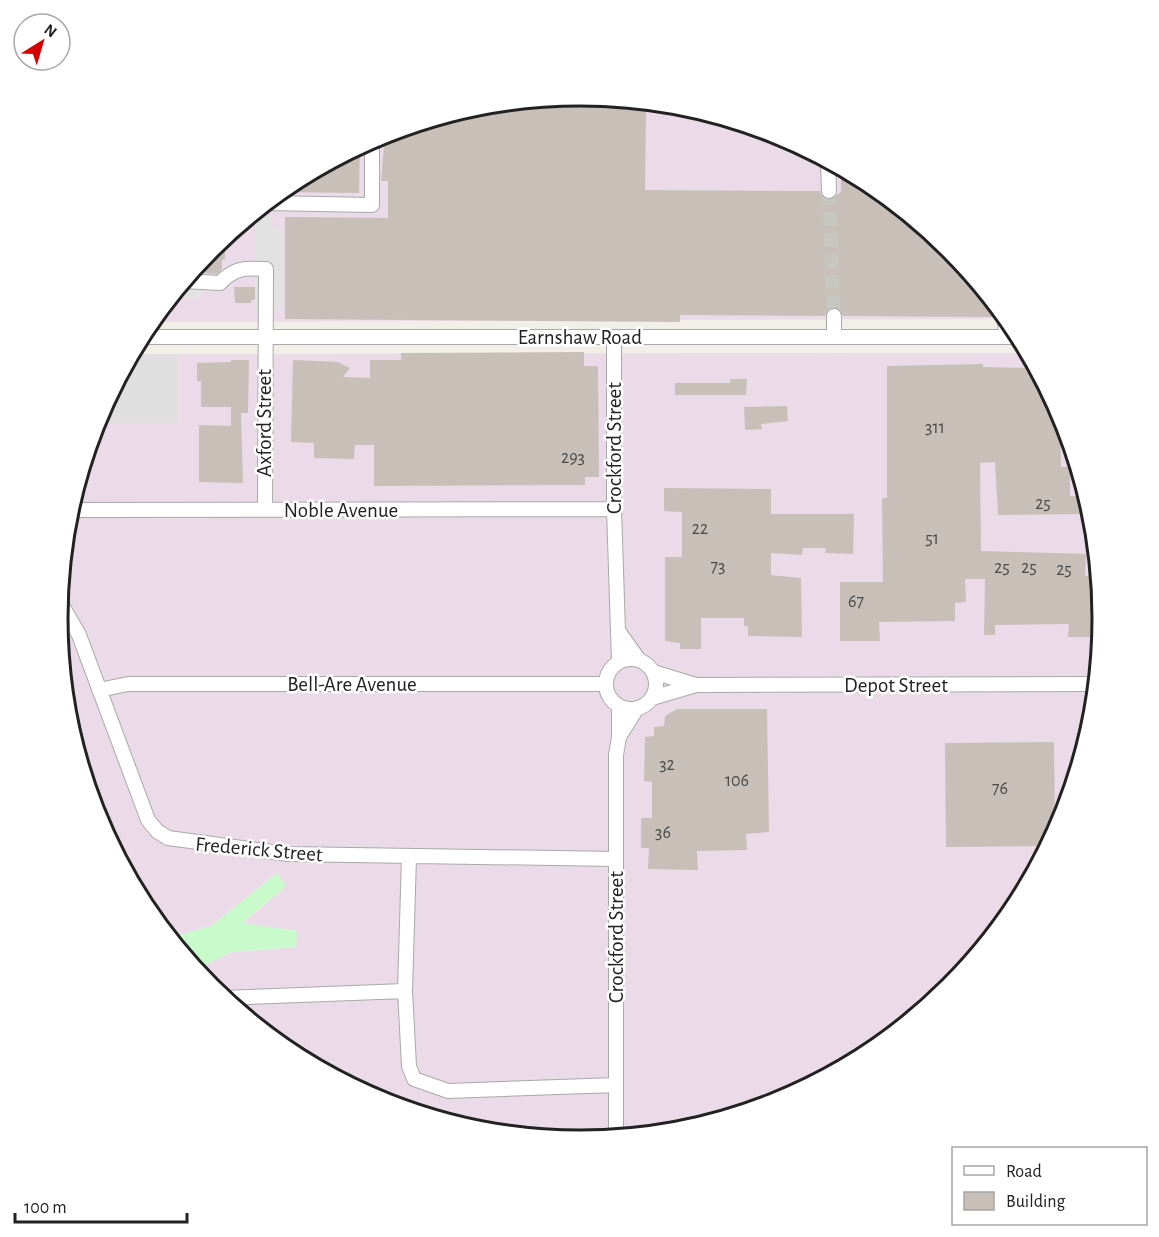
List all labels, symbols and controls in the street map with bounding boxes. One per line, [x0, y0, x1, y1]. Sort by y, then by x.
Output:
north arrow [12, 12, 72, 72]
text: N [41, 21, 60, 41]
street label: Earnshaw Road [518, 327, 642, 348]
street label: Axford Street [254, 369, 275, 477]
street label: Crockford Street [604, 382, 625, 514]
house number: 311 [925, 419, 945, 437]
house number: 293 [561, 449, 585, 467]
house number: 25 [1035, 495, 1051, 513]
street label: Noble Avenue [284, 500, 398, 521]
house number: 22 [692, 520, 708, 538]
house number: 51 [925, 530, 939, 548]
house number: 73 [711, 558, 725, 576]
house number: 25 [994, 559, 1010, 577]
house number: 25 [1021, 559, 1037, 577]
house number: 25 [1056, 561, 1072, 579]
house number: 67 [848, 593, 864, 611]
street label: Bell-Are Avenue [287, 674, 417, 695]
street label: Depot Street [844, 675, 948, 696]
house number: 32 [659, 756, 675, 774]
house number: 106 [725, 772, 749, 790]
house number: 76 [992, 780, 1008, 798]
house number: 36 [655, 824, 671, 842]
street label: Frederick Street [194, 833, 324, 866]
street label: Crockford Street [606, 871, 627, 1003]
legend [952, 1147, 1147, 1225]
text: Road [1006, 1163, 1042, 1181]
scale bar [15, 1186, 188, 1224]
text: Building [1006, 1193, 1066, 1211]
text: 100 m [24, 1199, 67, 1217]

